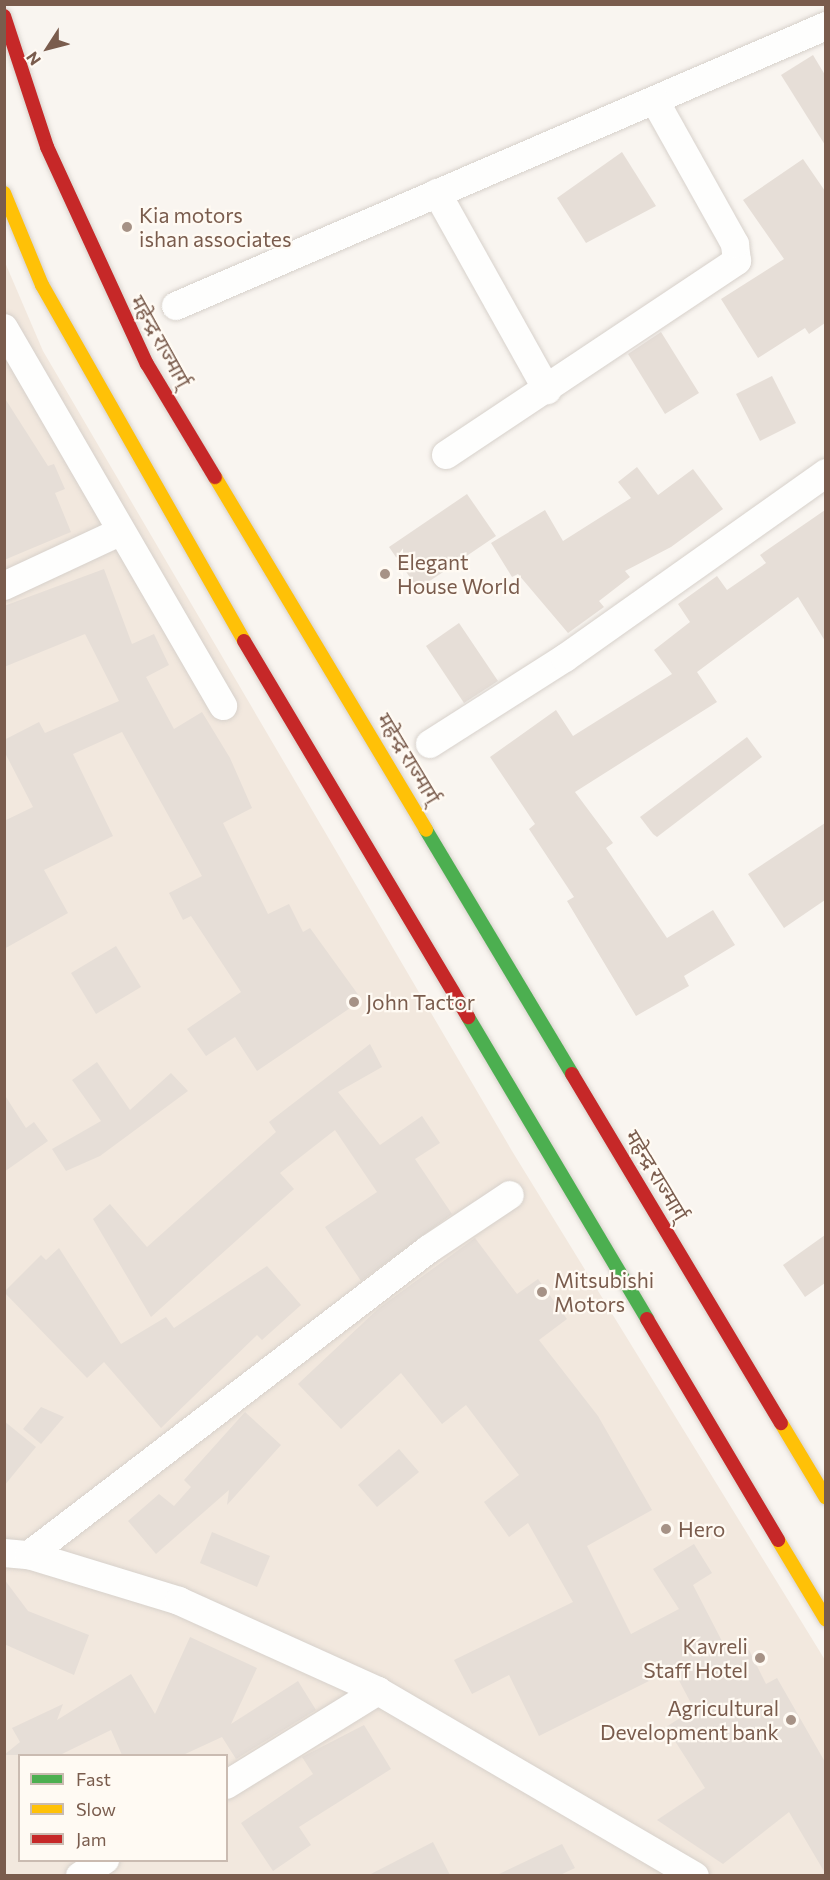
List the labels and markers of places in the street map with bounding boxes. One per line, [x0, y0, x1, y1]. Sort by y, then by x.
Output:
place label: Kia motors ishan associates [139, 202, 291, 252]
marker: Kia motors ishan associates [120, 220, 134, 234]
place label: Elegant House World [397, 549, 520, 599]
marker: Elegant House World [378, 567, 392, 581]
place label: John Tactor [366, 989, 475, 1015]
marker: John Tactor [347, 995, 361, 1009]
place label: Mitsubishi Motors [554, 1267, 654, 1317]
marker: Mitsubishi Motors [535, 1285, 549, 1299]
place label: Hero [678, 1516, 725, 1542]
marker: Hero [659, 1522, 673, 1536]
place label: Kavreli Staff Hotel [643, 1633, 748, 1683]
marker: Kavreli Staff Hotel [753, 1651, 767, 1665]
place label: Agricultural Development bank [600, 1695, 779, 1745]
marker: Agricultural Development bank [784, 1713, 798, 1727]

